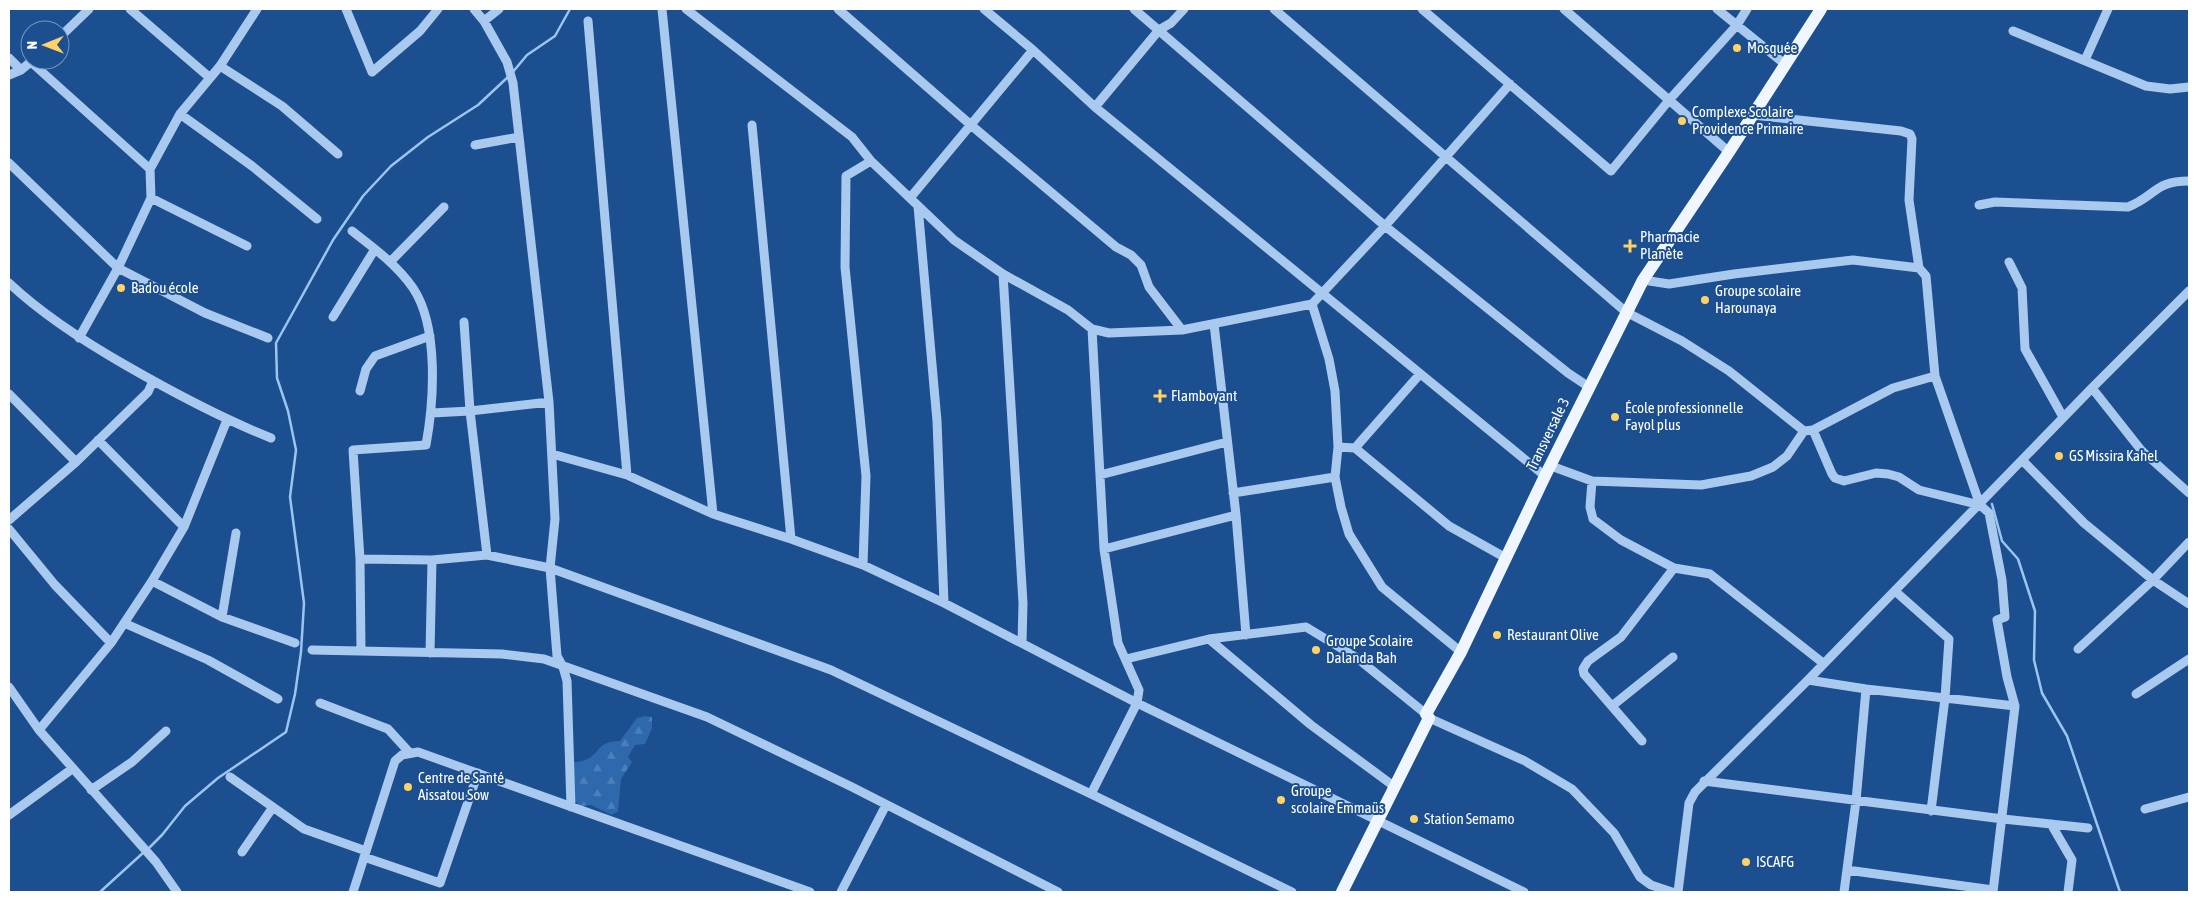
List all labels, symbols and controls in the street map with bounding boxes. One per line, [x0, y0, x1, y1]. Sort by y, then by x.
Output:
north arrow [20, 20, 70, 70]
place label: Mosquée [1747, 39, 1797, 56]
text: N [24, 41, 40, 49]
marker: Mosquée [1731, 42, 1743, 54]
place label: Complexe Scolaire Providence Primaire [1692, 103, 1804, 137]
marker: Complexe Scolaire Providence Primaire [1676, 115, 1688, 127]
place label: Pharmacie Planète [1640, 228, 1700, 262]
marker: Pharmacie Planète [1624, 240, 1636, 252]
place label: Badou école [131, 279, 199, 296]
marker: Badou école [115, 282, 127, 294]
place label: Groupe scolaire Harounaya [1715, 282, 1801, 316]
marker: Groupe scolaire Harounaya [1699, 294, 1711, 306]
place label: Flamboyant [1171, 387, 1237, 404]
marker: Flamboyant [1153, 389, 1167, 403]
street label: Transversale 3 [1523, 395, 1572, 473]
place label: École professionnelle Fayol plus [1625, 399, 1743, 433]
marker: École professionnelle Fayol plus [1609, 411, 1621, 423]
place label: GS Missira Kahel [2069, 447, 2158, 464]
marker: GS Missira Kahel [2053, 450, 2065, 462]
place label: Restaurant Olive [1507, 626, 1599, 643]
marker: Restaurant Olive [1491, 629, 1503, 641]
place label: Groupe Scolaire Dalanda Bah [1326, 632, 1413, 666]
marker: Groupe Scolaire Dalanda Bah [1310, 644, 1322, 656]
place label: Centre de Santé Aissatou Sow [418, 769, 504, 803]
marker: Centre de Santé Aissatou Sow [402, 781, 414, 793]
place label: Groupe scolaire Emmaüs [1291, 782, 1384, 816]
marker: Groupe scolaire Emmaüs [1275, 794, 1287, 806]
place label: Station Semamo [1424, 810, 1514, 827]
marker: Station Semamo [1408, 813, 1420, 825]
place label: ISCAFG [1756, 853, 1794, 870]
marker: ISCAFG [1740, 856, 1752, 868]

